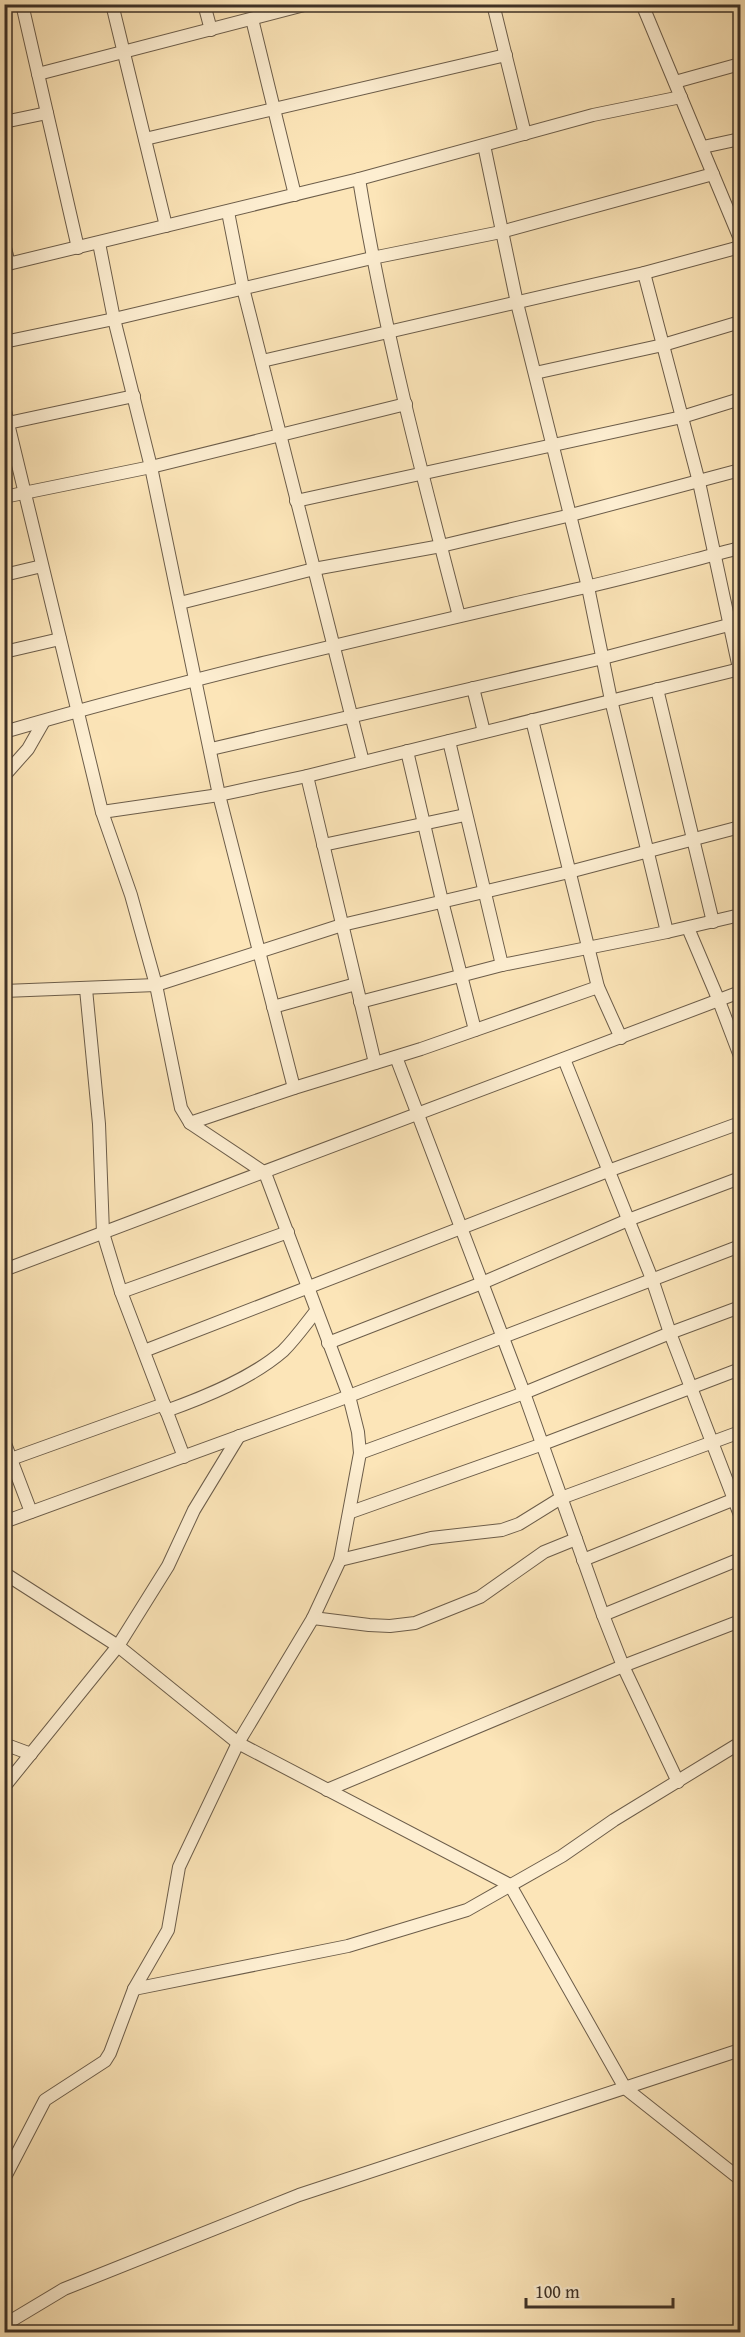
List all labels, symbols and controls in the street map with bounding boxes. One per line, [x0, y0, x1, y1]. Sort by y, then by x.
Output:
scale bar [526, 2271, 673, 2309]
text: 100 m [535, 2278, 580, 2305]

